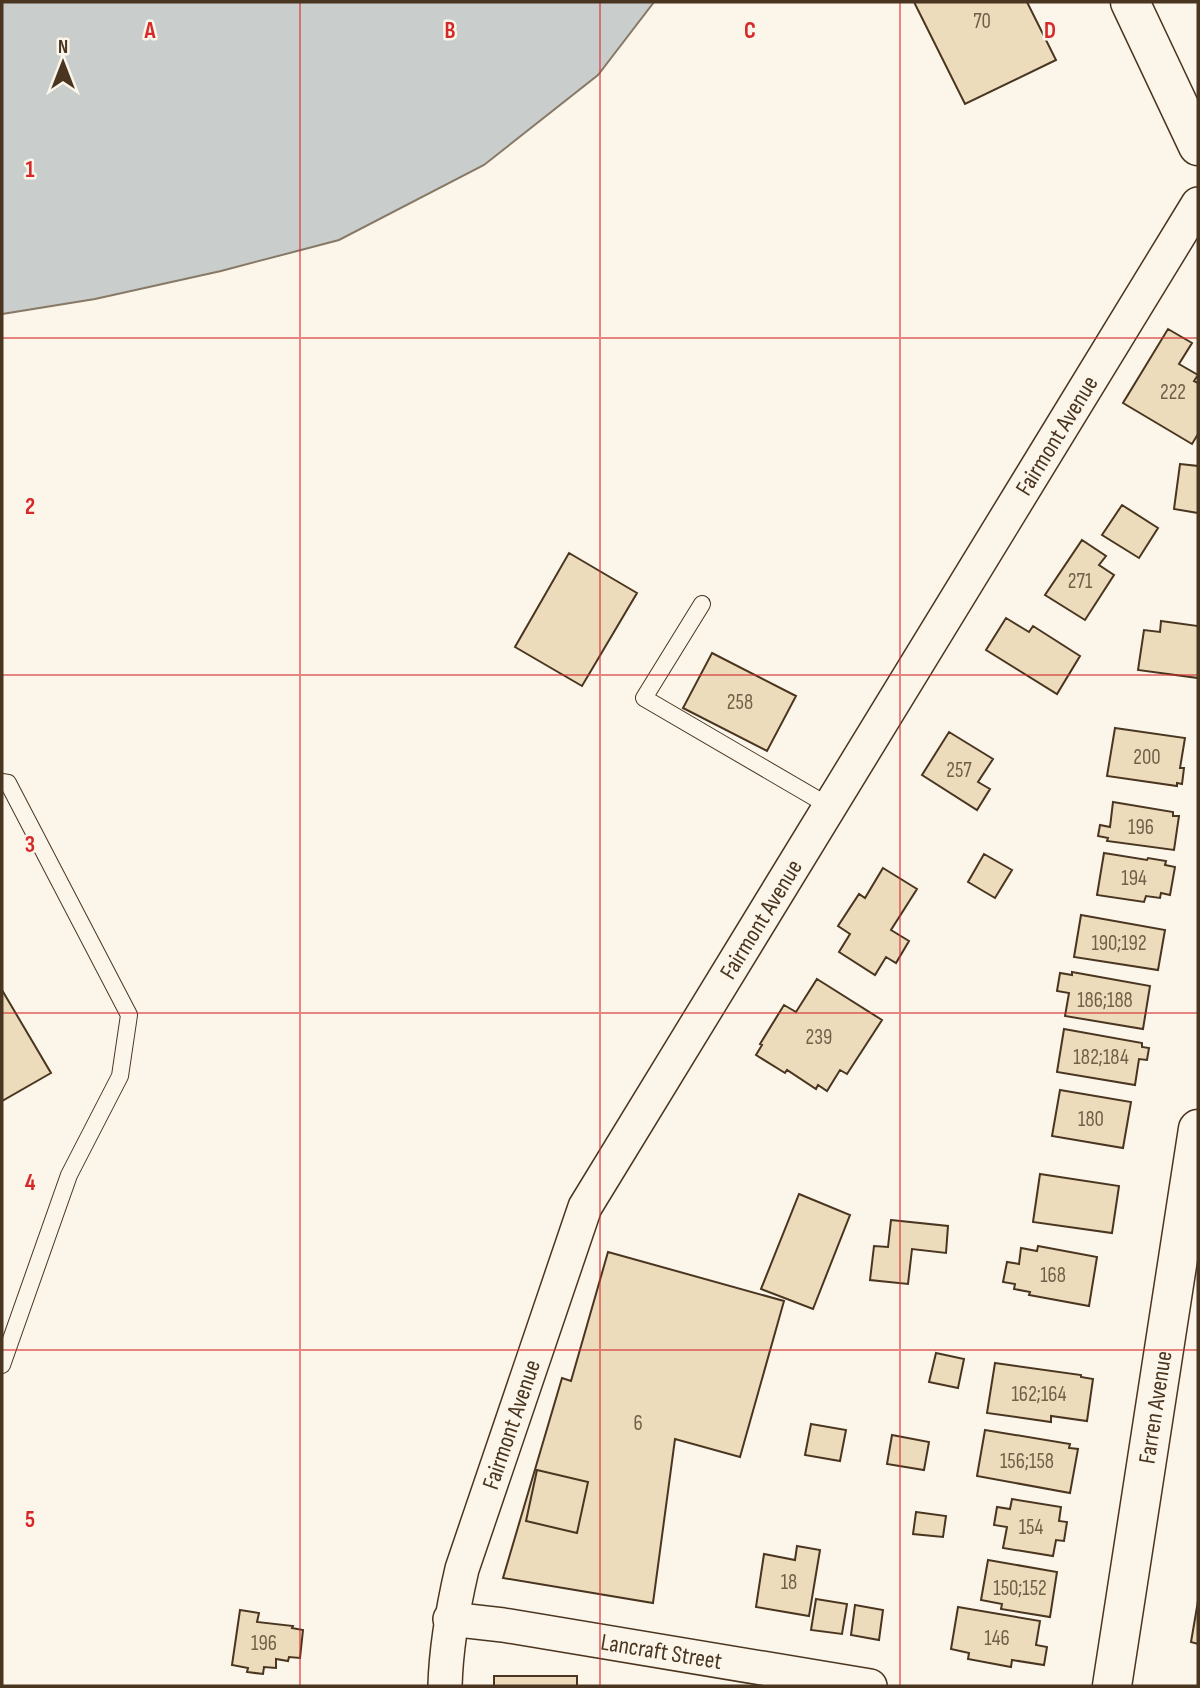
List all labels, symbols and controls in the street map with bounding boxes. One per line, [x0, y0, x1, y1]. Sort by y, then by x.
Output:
house number: 70 [973, 9, 991, 34]
text: A [144, 17, 157, 45]
text: B [445, 17, 456, 45]
text: C [744, 17, 756, 45]
text: D [1044, 17, 1056, 45]
north arrow [28, 28, 98, 98]
text: N [58, 36, 68, 59]
text: 1 [25, 156, 35, 184]
street label: Fairmont Avenue [1009, 371, 1105, 501]
house number: 222 [1160, 380, 1186, 405]
text: 2 [25, 493, 35, 521]
house number: 271 [1068, 569, 1093, 594]
house number: 258 [727, 690, 753, 715]
house number: 200 [1133, 745, 1161, 770]
house number: 257 [946, 758, 972, 783]
house number: 196 [1128, 815, 1154, 840]
text: 3 [25, 831, 35, 859]
street label: Fairmont Avenue [714, 854, 809, 985]
house number: 194 [1121, 866, 1147, 891]
house number: 190;192 [1091, 931, 1147, 956]
house number: 186;188 [1077, 988, 1133, 1013]
house number: 239 [806, 1025, 832, 1050]
house number: 182;184 [1073, 1045, 1129, 1070]
house number: 180 [1078, 1107, 1104, 1132]
text: 4 [25, 1169, 36, 1197]
house number: 168 [1040, 1263, 1066, 1288]
street label: Farren Avenue [1133, 1349, 1179, 1466]
street label: Fairmont Avenue [476, 1356, 547, 1493]
house number: 162;164 [1011, 1382, 1067, 1407]
house number: 6 [633, 1411, 643, 1436]
house number: 156;158 [1000, 1449, 1054, 1474]
text: 5 [25, 1506, 35, 1534]
house number: 154 [1019, 1515, 1044, 1540]
house number: 18 [781, 1570, 797, 1595]
house number: 150;152 [993, 1576, 1047, 1601]
house number: 146 [984, 1626, 1010, 1651]
street label: Lancraft Street [599, 1627, 724, 1676]
house number: 196 [251, 1631, 277, 1656]

